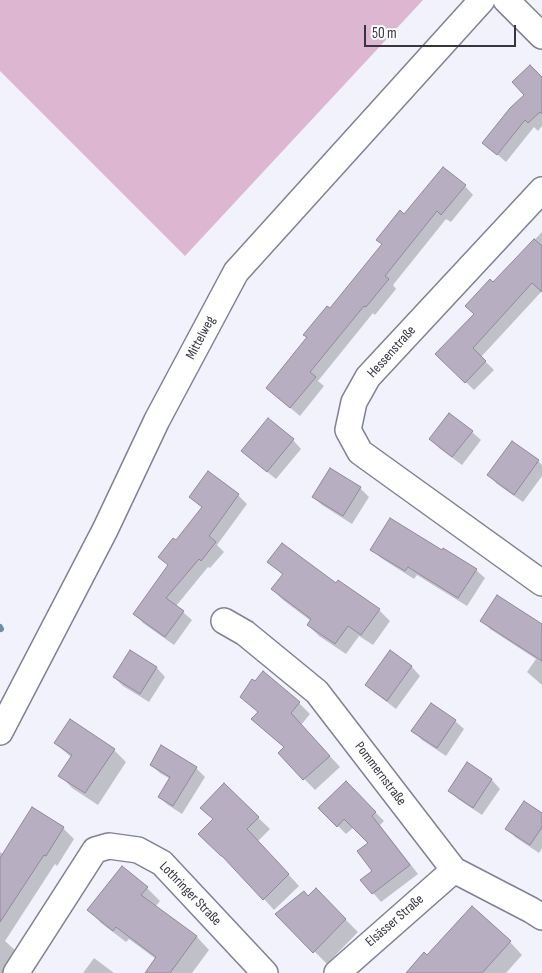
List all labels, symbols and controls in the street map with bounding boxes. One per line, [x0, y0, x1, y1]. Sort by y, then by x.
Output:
scale bar [367, 15, 520, 47]
text: 50 m [372, 24, 397, 43]
street label: Mittelweg [183, 313, 219, 363]
street label: Hessenstraße [364, 323, 420, 381]
street label: Pommernstraße [351, 739, 409, 809]
street label: Lothringer Straße [155, 859, 225, 929]
street label: Elsässer Straße [363, 891, 427, 951]

